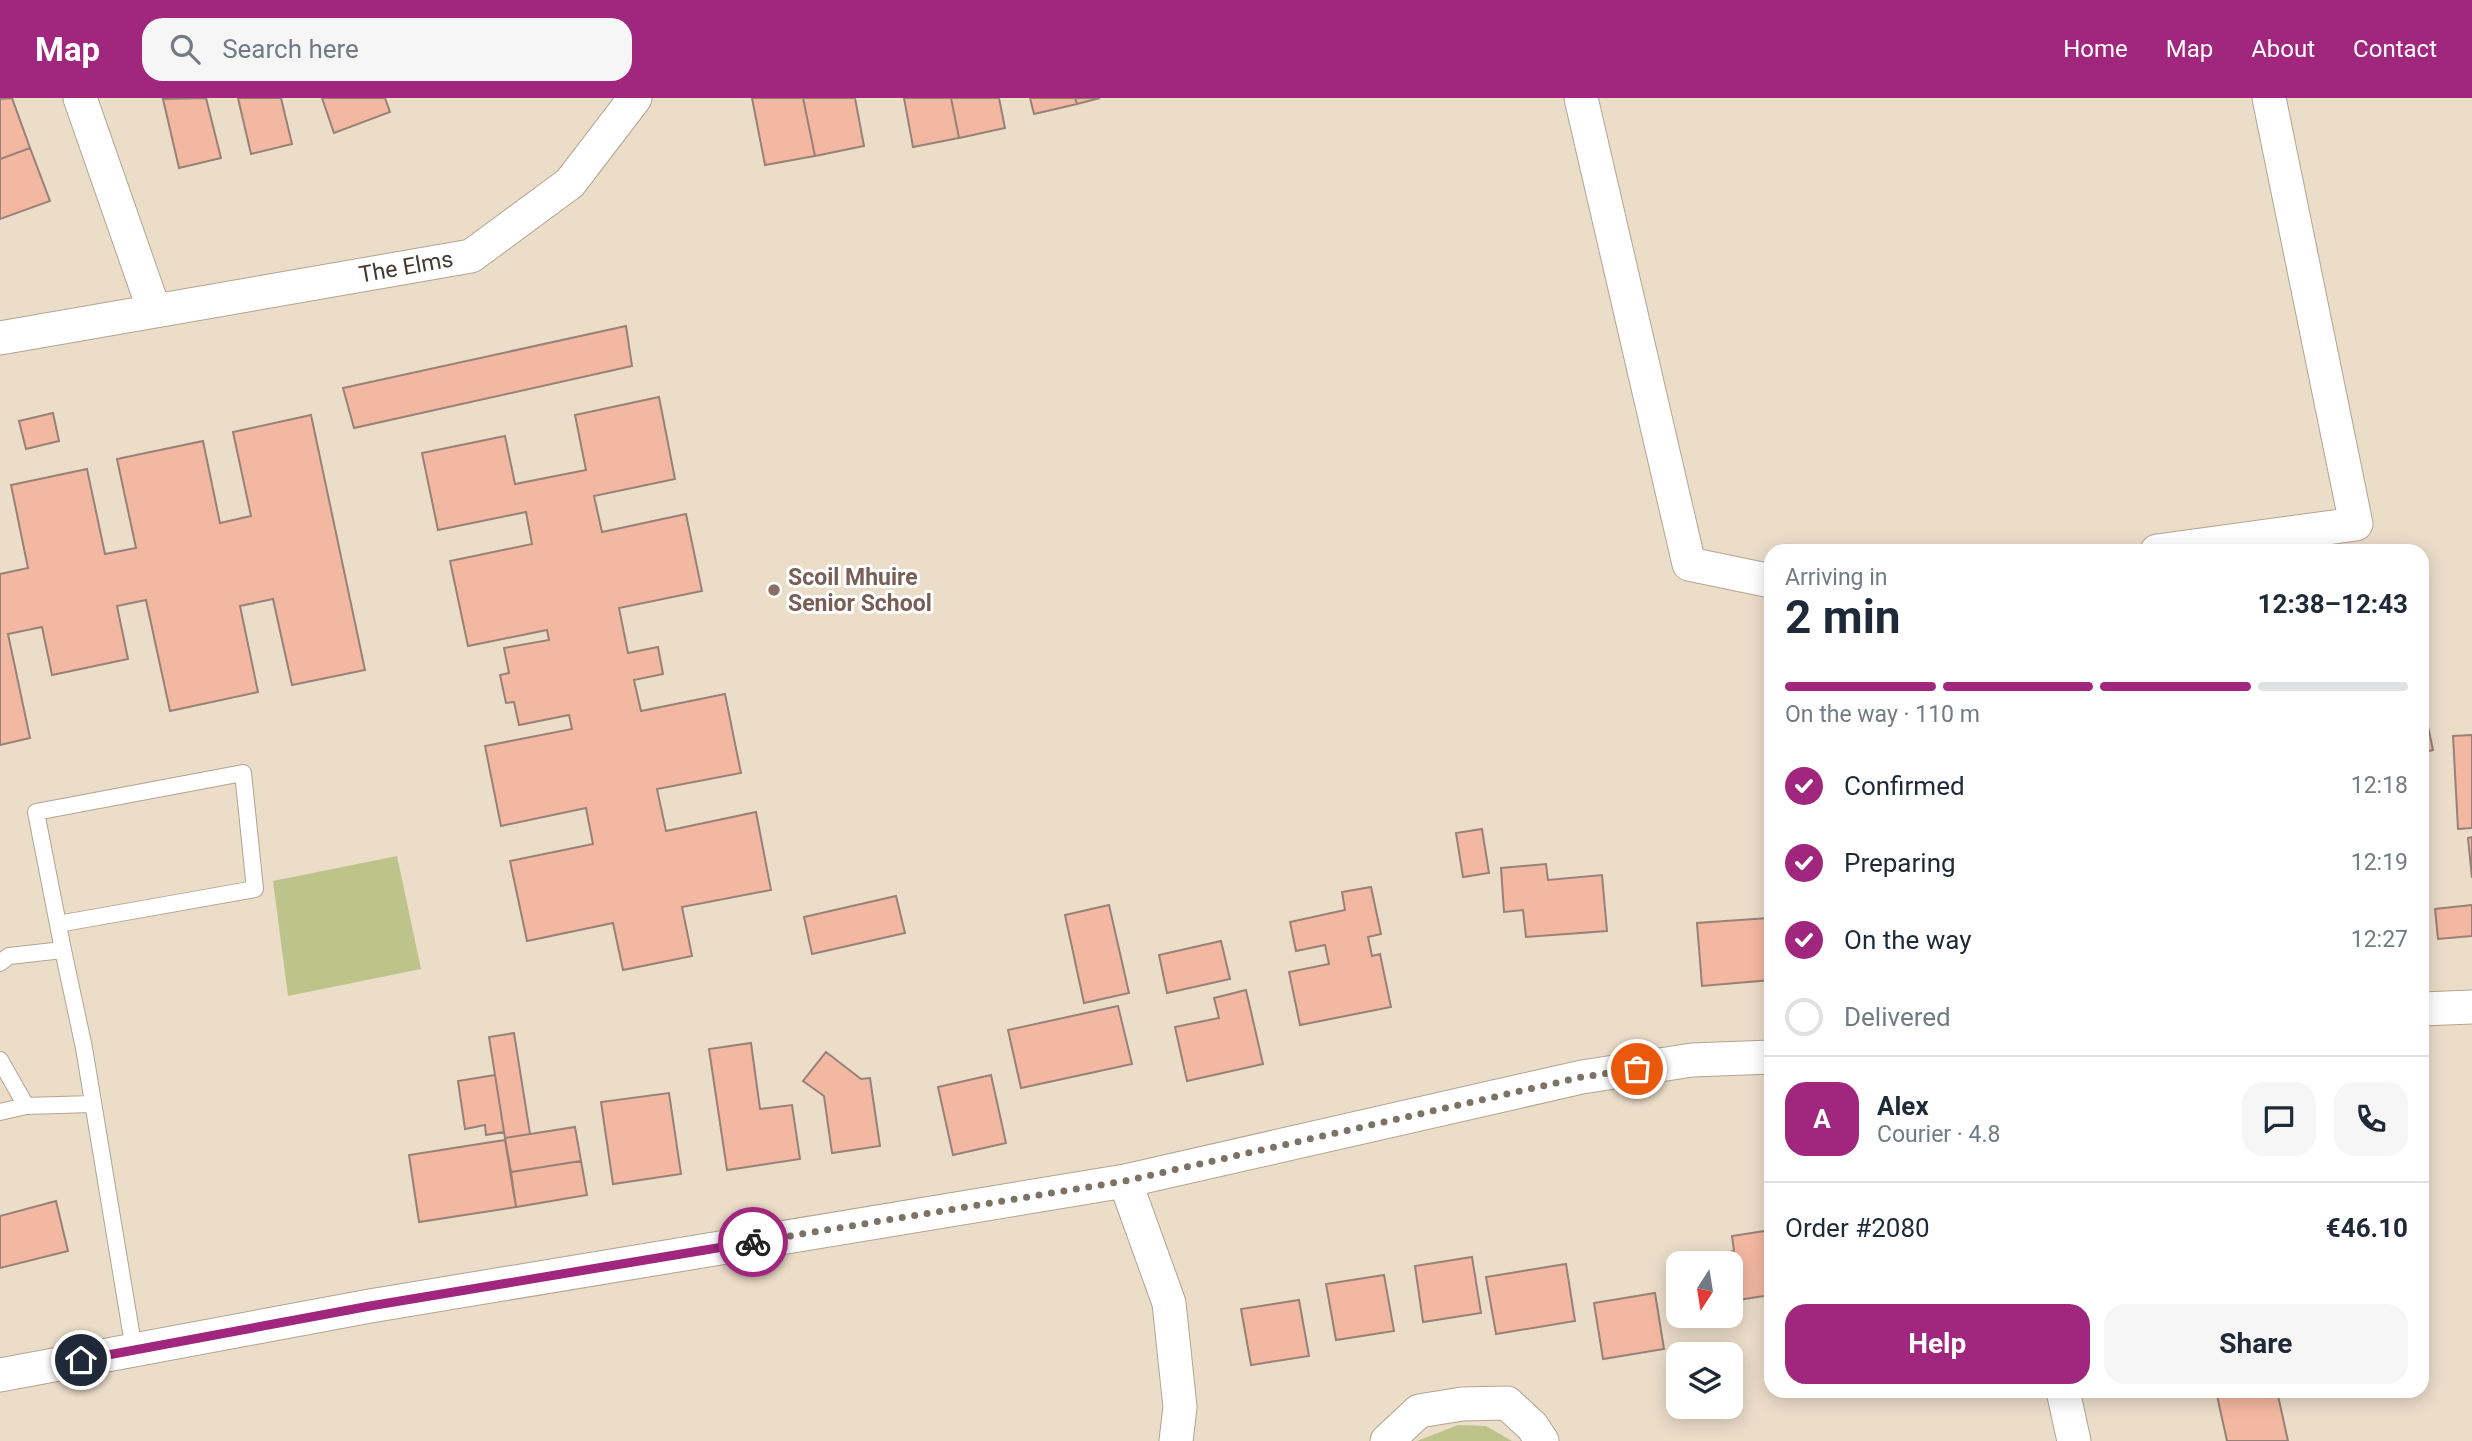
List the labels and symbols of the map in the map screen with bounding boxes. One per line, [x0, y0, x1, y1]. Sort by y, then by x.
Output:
street label: The Elms [357, 245, 455, 289]
place label: Scoil Mhuire Senior School [788, 564, 932, 617]
marker: Scoil Mhuire Senior School [766, 582, 782, 598]
pin [1607, 1039, 1667, 1099]
courier [718, 1207, 788, 1277]
north arrow [1666, 1251, 1743, 1328]
pin [51, 1330, 111, 1390]

